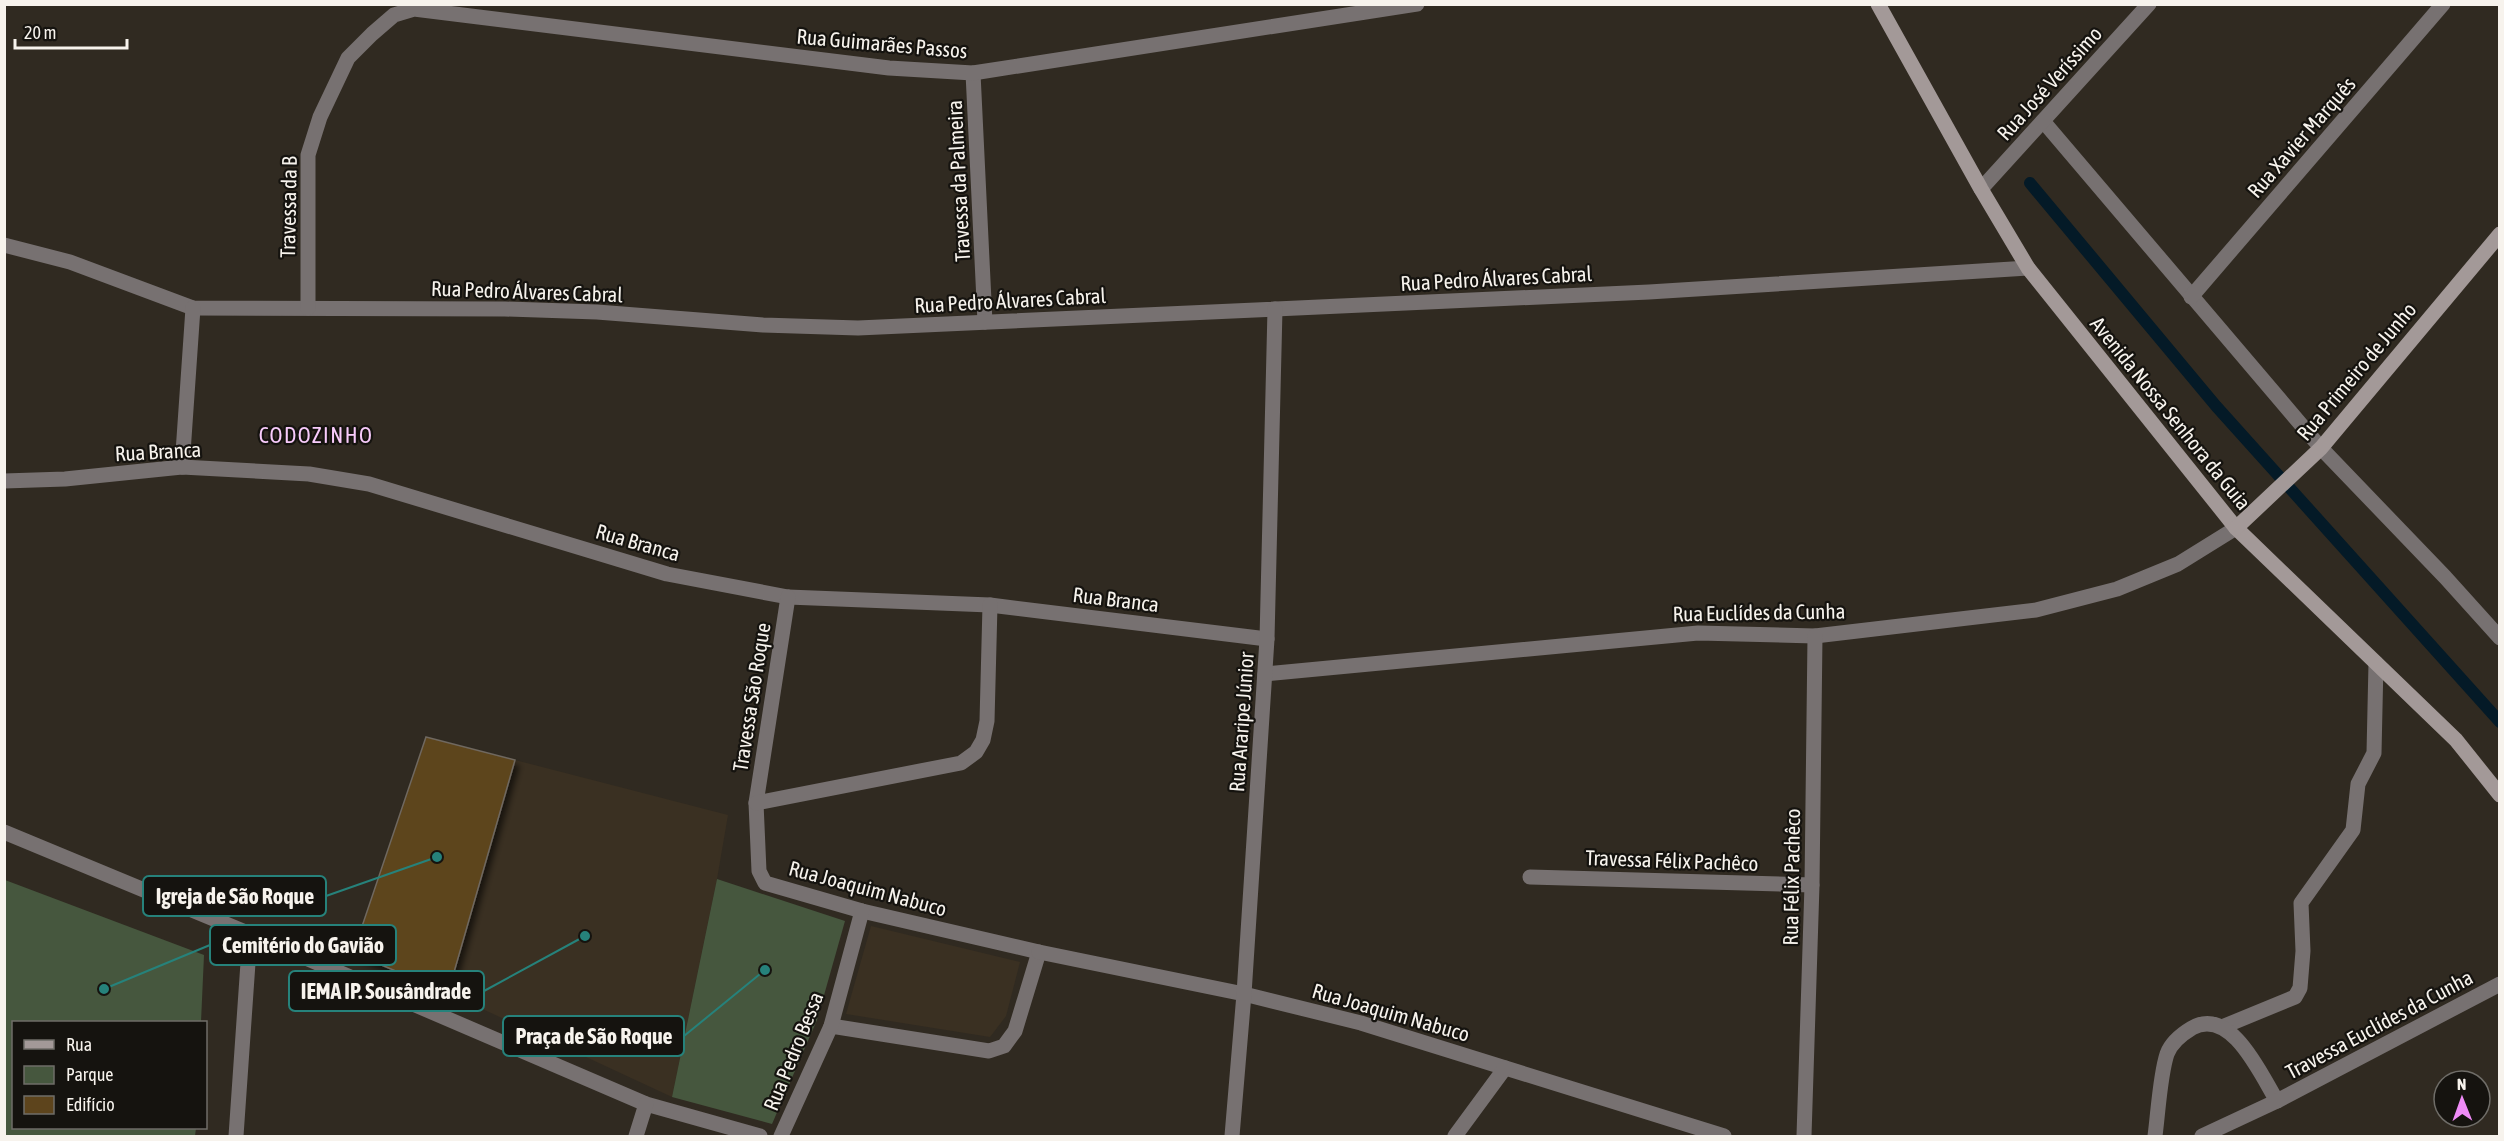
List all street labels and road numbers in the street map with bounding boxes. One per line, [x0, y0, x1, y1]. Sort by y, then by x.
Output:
street label: Rua José Veríssimo [1992, 21, 2106, 145]
street label: Rua Guimarães Passos [796, 24, 968, 62]
street label: Rua Xavier Marquês [2242, 72, 2360, 202]
street label: Travessa da Palmeira [942, 100, 974, 262]
street label: Travessa da B [275, 156, 301, 258]
street label: Rua Pedro Álvares Cabral [1400, 261, 1593, 295]
street label: Rua Pedro Álvares Cabral [431, 276, 624, 306]
street label: Rua Pedro Álvares Cabral [914, 283, 1107, 317]
street label: Rua Primeiro de Junho [2291, 297, 2421, 445]
street label: Avenida Nossa Senhora da Guia [2086, 312, 2256, 514]
street label: Rua Branca [114, 437, 202, 465]
street label: Rua Branca [593, 519, 683, 565]
street label: Rua Branca [1072, 582, 1160, 616]
street label: Rua Euclídes da Cunha [1672, 598, 1846, 626]
street label: Travessa São Roque [727, 621, 775, 773]
street label: Rua Araripe Júnior [1224, 650, 1258, 793]
street label: Rua Félix Pachêco [1778, 808, 1804, 946]
street label: Travessa Félix Pachêco [1585, 845, 1759, 875]
street label: Rua Joaquim Nabuco [786, 855, 950, 921]
street label: Travessa Euclídes da Cunha [2281, 965, 2477, 1083]
street label: Rua Joaquim Nabuco [1310, 978, 1472, 1046]
street label: Rua Pedro Bessa [758, 988, 828, 1114]

